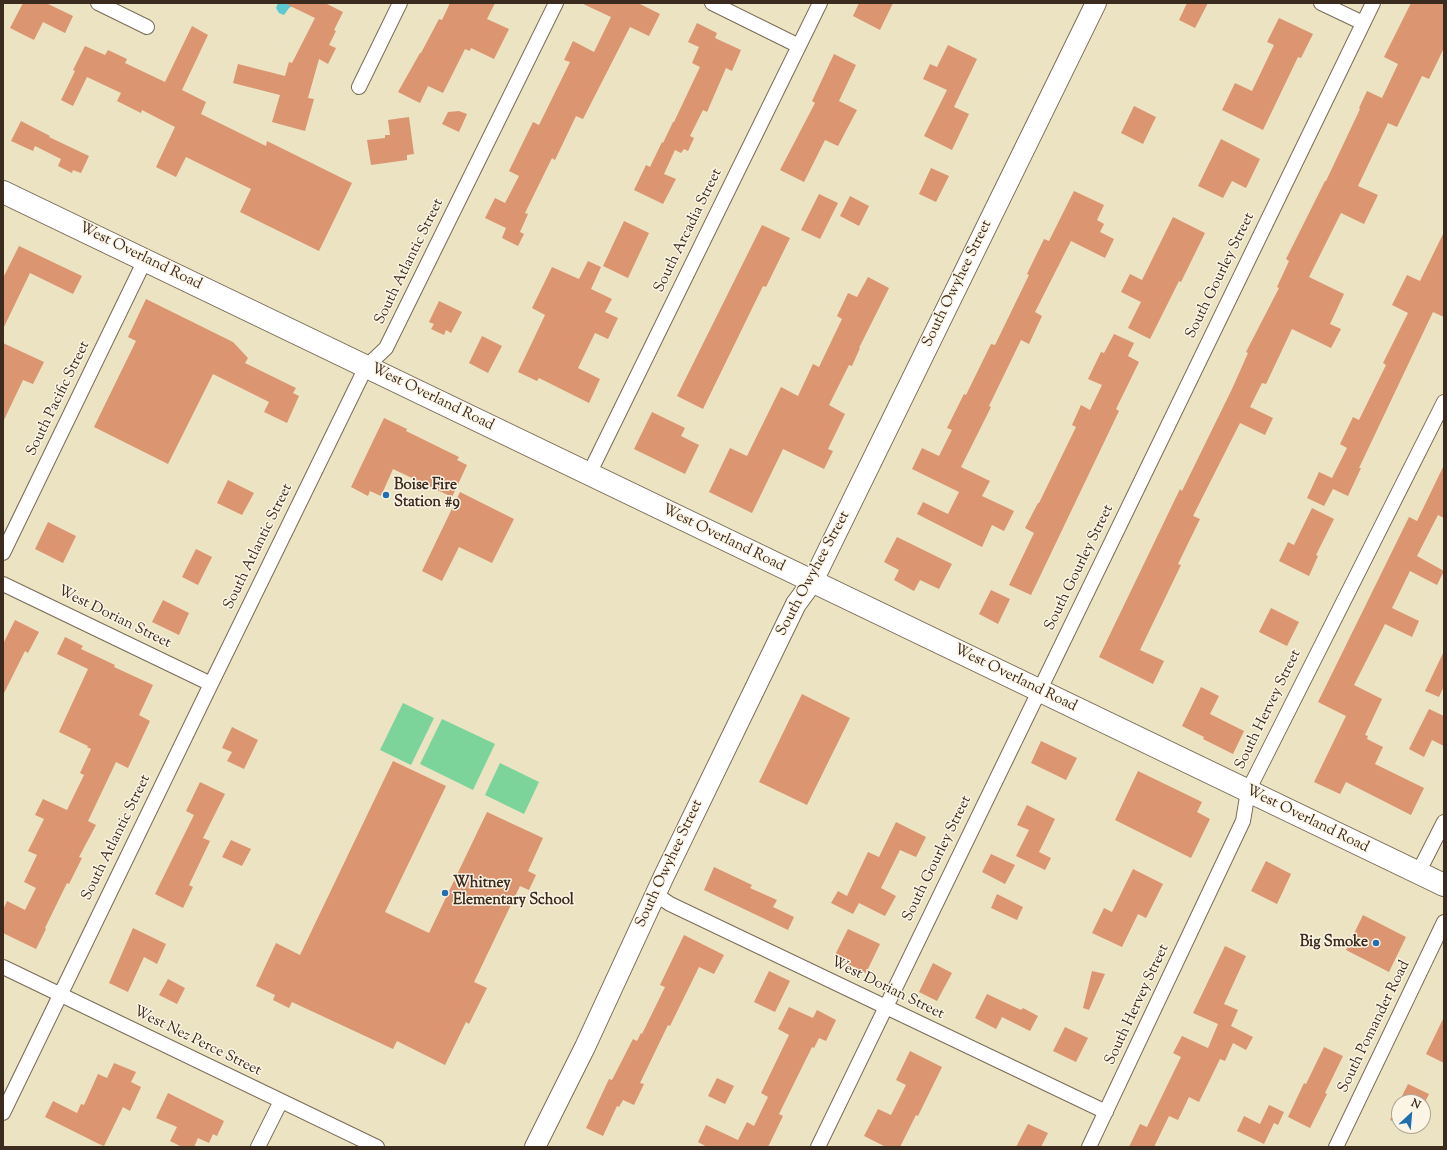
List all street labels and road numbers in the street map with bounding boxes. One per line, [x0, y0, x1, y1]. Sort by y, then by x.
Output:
street label: South Arcadia Street [651, 166, 727, 296]
street label: South Atlantic Street [372, 196, 448, 328]
street label: South Gourley Street [1183, 210, 1259, 342]
street label: South Owyhee Street [919, 218, 997, 350]
street label: West Overland Road [76, 219, 204, 295]
street label: South Pacific Street [23, 339, 95, 459]
street label: West Overland Road [368, 360, 496, 436]
street label: South Atlantic Street [221, 481, 297, 613]
street label: West Overland Road [659, 501, 787, 577]
street label: South Gourley Street [1042, 502, 1118, 634]
street label: South Owyhee Street [773, 508, 855, 640]
street label: West Dorian Street [54, 583, 174, 653]
street label: West Overland Road [951, 641, 1079, 717]
street label: South Hervey Street [1232, 647, 1306, 773]
street label: South Atlantic Street [79, 772, 155, 904]
street label: West Overland Road [1243, 782, 1371, 858]
street label: South Gourley Street [900, 793, 976, 925]
street label: South Owyhee Street [632, 797, 708, 931]
street label: South Hervey Street [1102, 942, 1174, 1068]
street label: West Dorian Street [827, 954, 947, 1024]
street label: South Pomander Road [1335, 958, 1415, 1096]
street label: West Nez Perce Street [130, 1003, 264, 1081]

